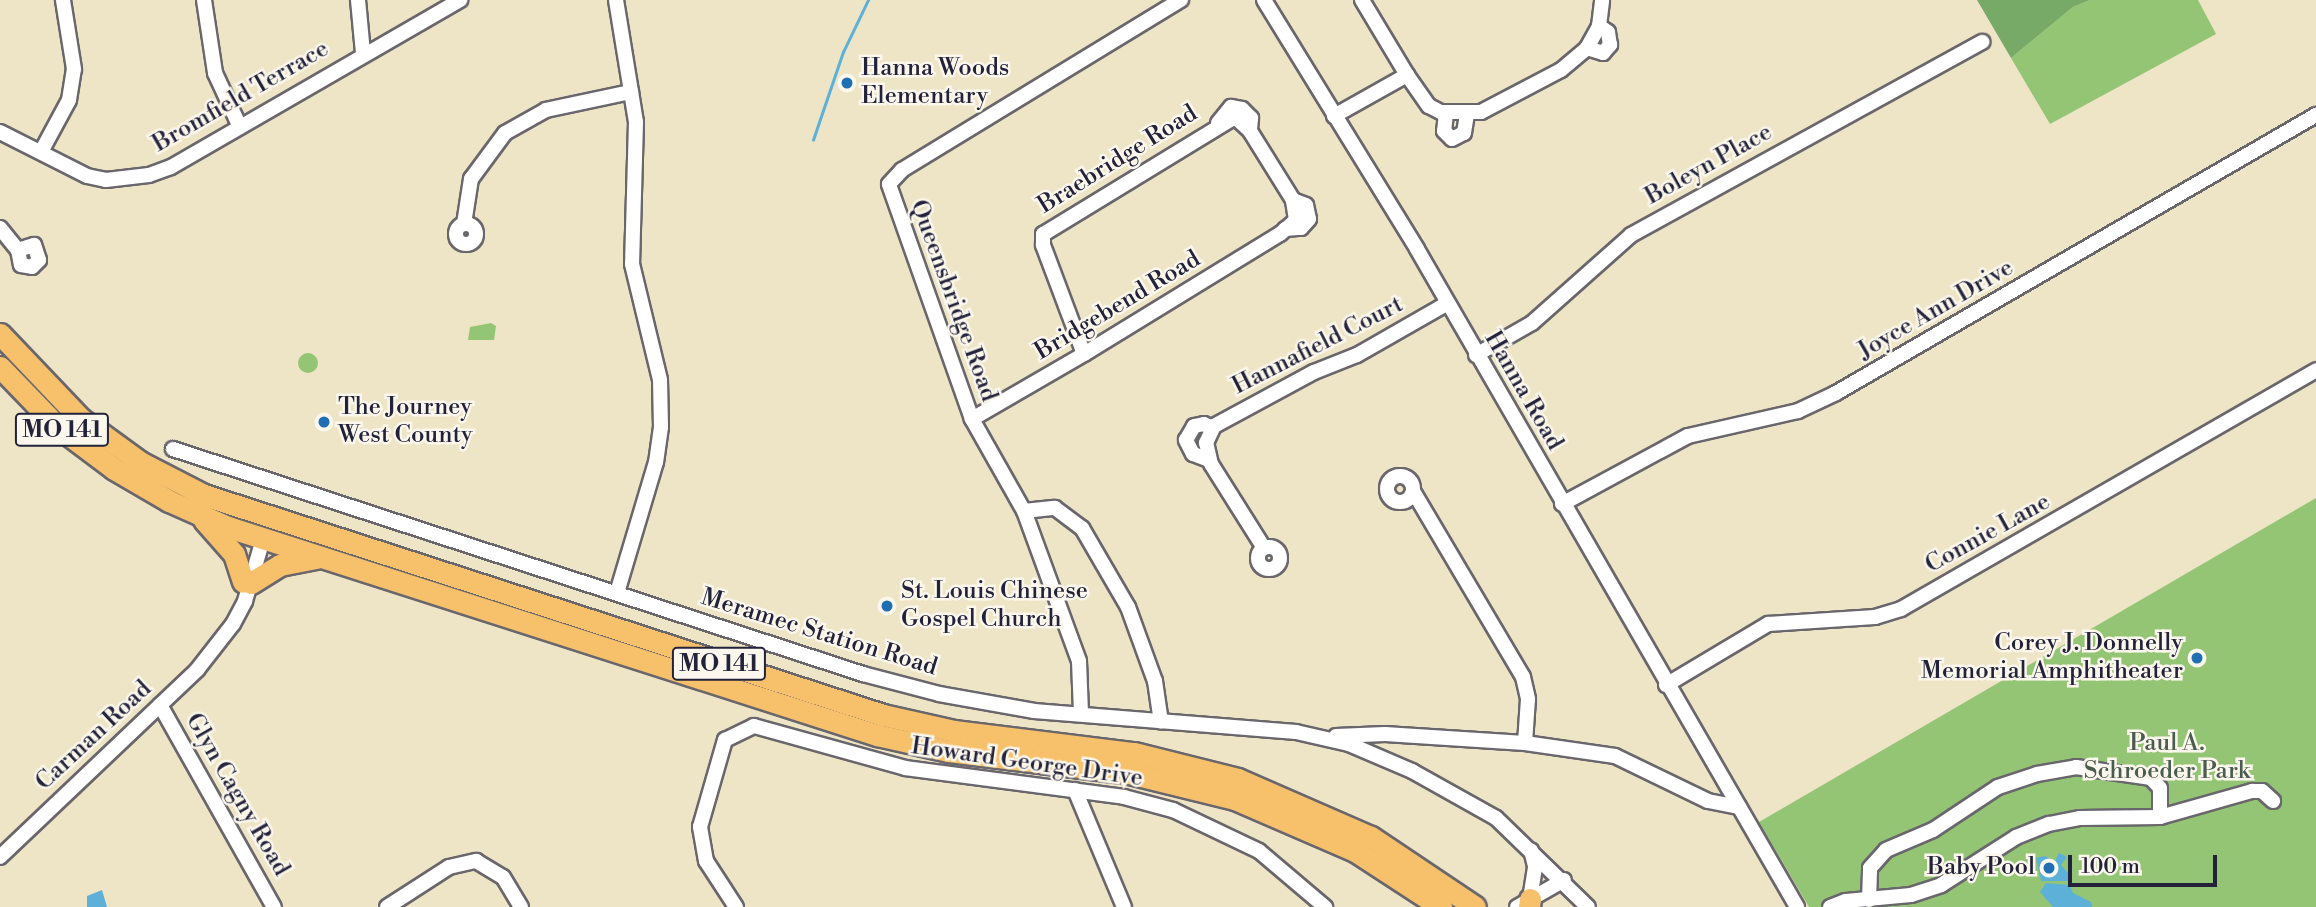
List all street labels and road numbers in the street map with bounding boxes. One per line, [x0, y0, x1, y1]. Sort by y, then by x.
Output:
street label: Bromfield Terrace [148, 35, 334, 159]
street label: Braebridge Road [1033, 99, 1203, 221]
street label: Boleyn Place [1641, 118, 1777, 212]
street label: Queensbridge Road [903, 196, 1003, 406]
street label: Bridgebend Road [1030, 245, 1206, 367]
street label: Joyce Ann Drive [1853, 254, 2019, 366]
street label: Hannafield Court [1228, 291, 1408, 401]
street label: Hanna Road [1477, 326, 1569, 456]
road number: MO 141 [15, 410, 109, 450]
street label: Connie Lane [1921, 488, 2055, 580]
street label: Meramec Station Road [697, 583, 941, 683]
road number: MO 141 [672, 644, 766, 684]
street label: Carman Road [30, 675, 158, 797]
street label: Glyn Cagny Road [179, 708, 295, 882]
street label: Howard George Drive [909, 732, 1145, 794]

